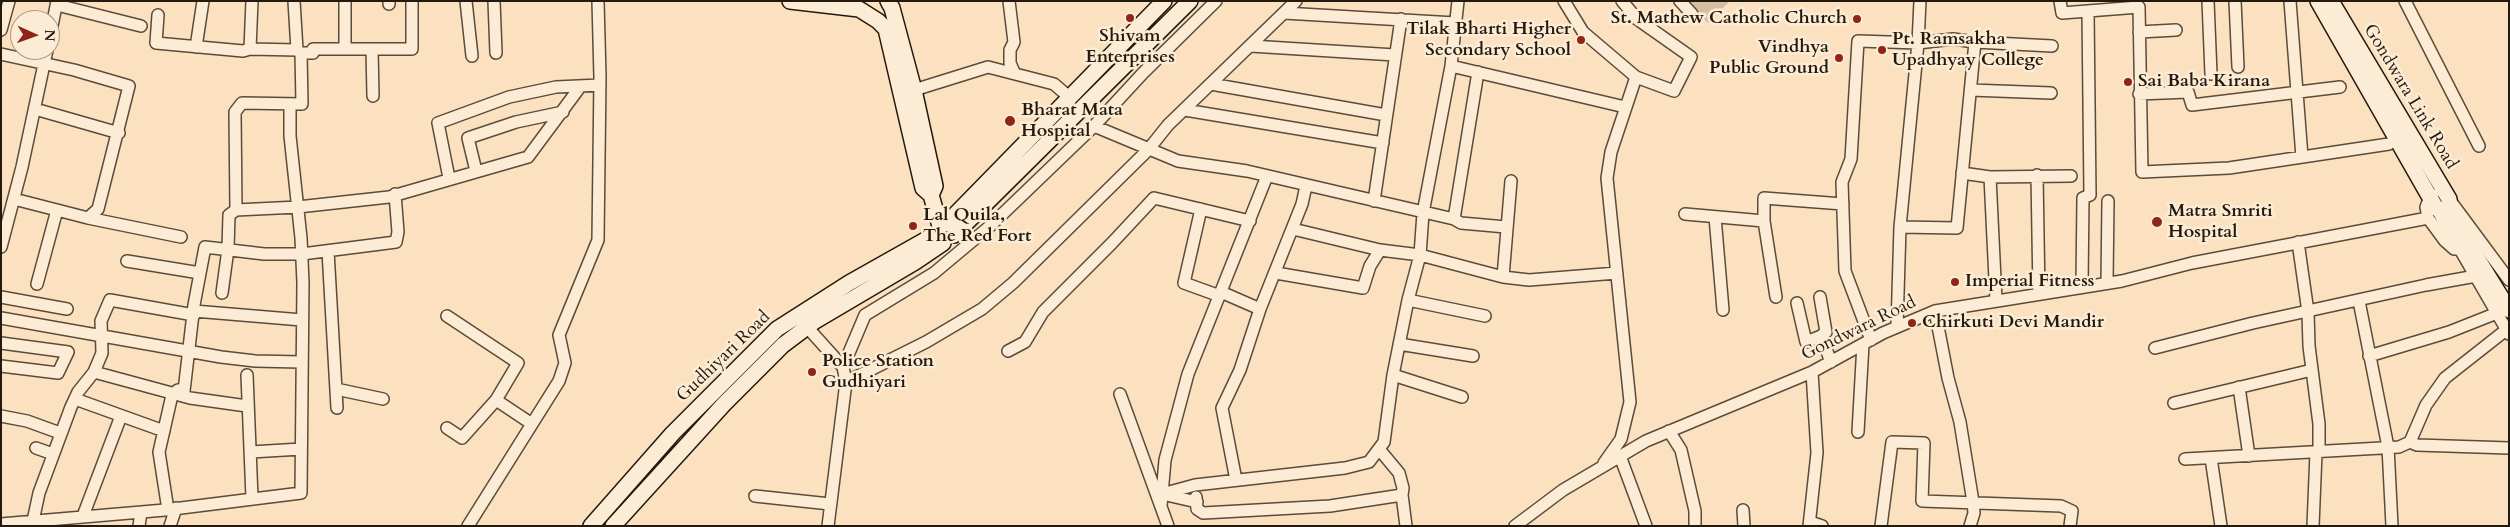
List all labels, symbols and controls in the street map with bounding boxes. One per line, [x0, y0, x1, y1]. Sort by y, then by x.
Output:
place label: St. Mathew Catholic Church [1611, 8, 1847, 30]
north arrow [10, 10, 60, 60]
marker: Shivam Enterprises [1124, 12, 1136, 24]
marker: St. Mathew Catholic Church [1851, 13, 1863, 25]
place label: Tilak Bharti Higher Secondary School [1406, 19, 1571, 62]
street label: Gondwara Link Road [2358, 21, 2462, 173]
place label: Shivam Enterprises [1085, 26, 1175, 68]
text: N [40, 29, 59, 42]
place label: Pt. Ramsakha Upadhyay College [1892, 29, 2044, 72]
marker: Tilak Bharti Higher Secondary School [1575, 34, 1587, 46]
place label: Vindhya Public Ground [1709, 37, 1829, 80]
marker: Pt. Ramsakha Upadhyay College [1876, 44, 1888, 56]
marker: Vindhya Public Ground [1833, 52, 1845, 64]
place label: Sai Baba Kirana [2138, 71, 2270, 93]
marker: Sai Baba Kirana [2122, 76, 2134, 88]
place label: Bharat Mata Hospital [1021, 100, 1123, 142]
marker: Bharat Mata Hospital [1003, 114, 1017, 128]
place label: Matra Smriti Hospital [2168, 201, 2273, 243]
place label: Lal Quila, The Red Fort [923, 205, 1031, 248]
marker: Matra Smriti Hospital [2150, 215, 2164, 229]
marker: Lal Quila, The Red Fort [907, 220, 919, 232]
place label: Imperial Fitness [1965, 271, 2095, 293]
marker: Imperial Fitness [1949, 276, 1961, 288]
street label: Gondwara Road [1798, 292, 1920, 366]
street label: Gudhiyari Road [673, 307, 775, 407]
place label: Chirkuti Devi Mandir [1922, 312, 2104, 334]
marker: Chirkuti Devi Mandir [1906, 317, 1918, 329]
place label: Police Station Gudhiyari [822, 351, 934, 394]
marker: Police Station Gudhiyari [806, 366, 818, 378]

